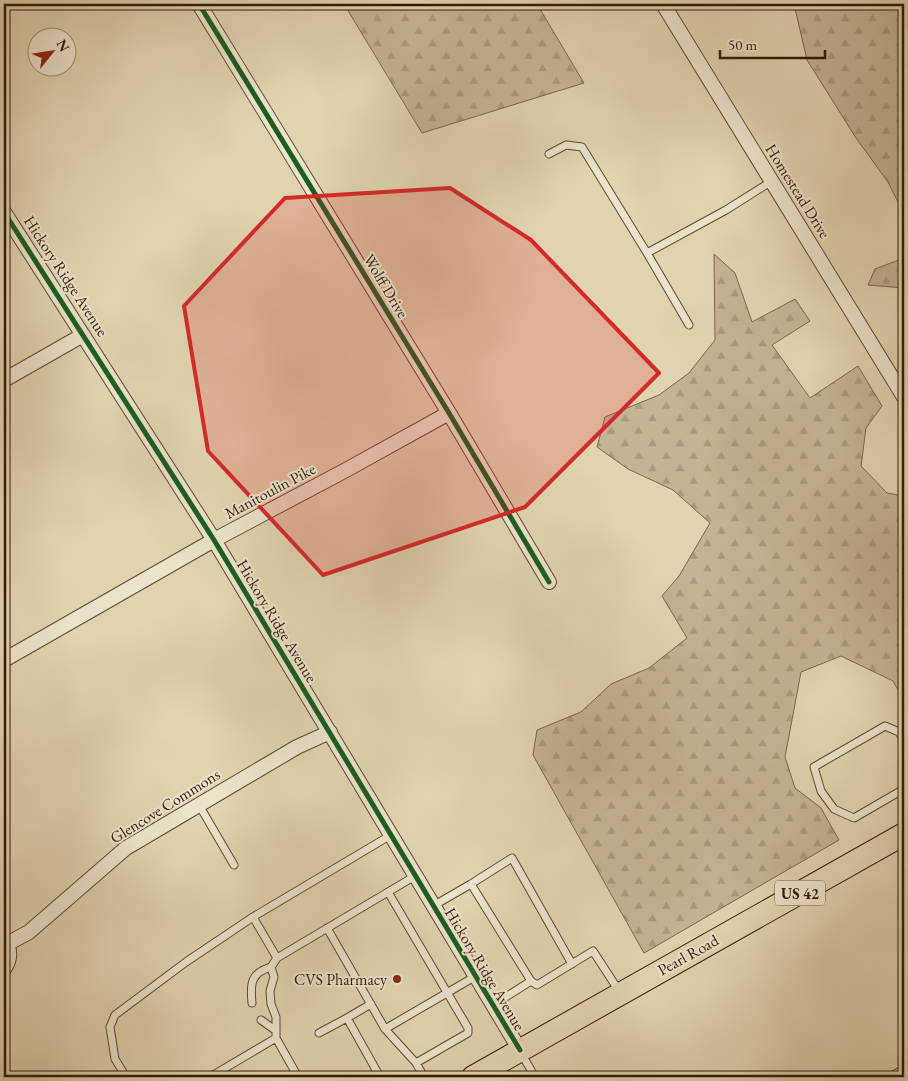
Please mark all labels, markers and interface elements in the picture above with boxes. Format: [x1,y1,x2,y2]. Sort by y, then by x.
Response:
north arrow [28,28,78,78]
scale bar [720,28,826,60]
text: 50 m [728,35,757,54]
text: N [53,36,74,55]
street label: Homestead Drive [761,140,835,242]
street label: Hickory Ridge Avenue [19,212,113,340]
street label: Wolff Drive [359,250,413,322]
street label: Manitoulin Pike [221,458,319,524]
street label: Hickory Ridge Avenue [232,556,322,686]
street label: Glencove Commons [106,764,224,848]
road number: US 42 [775,880,825,906]
street label: Hickory Ridge Avenue [440,904,530,1034]
street label: Pearl Road [654,929,723,980]
place label: CVS Pharmacy [294,969,388,990]
marker: CVS Pharmacy [391,973,403,985]

